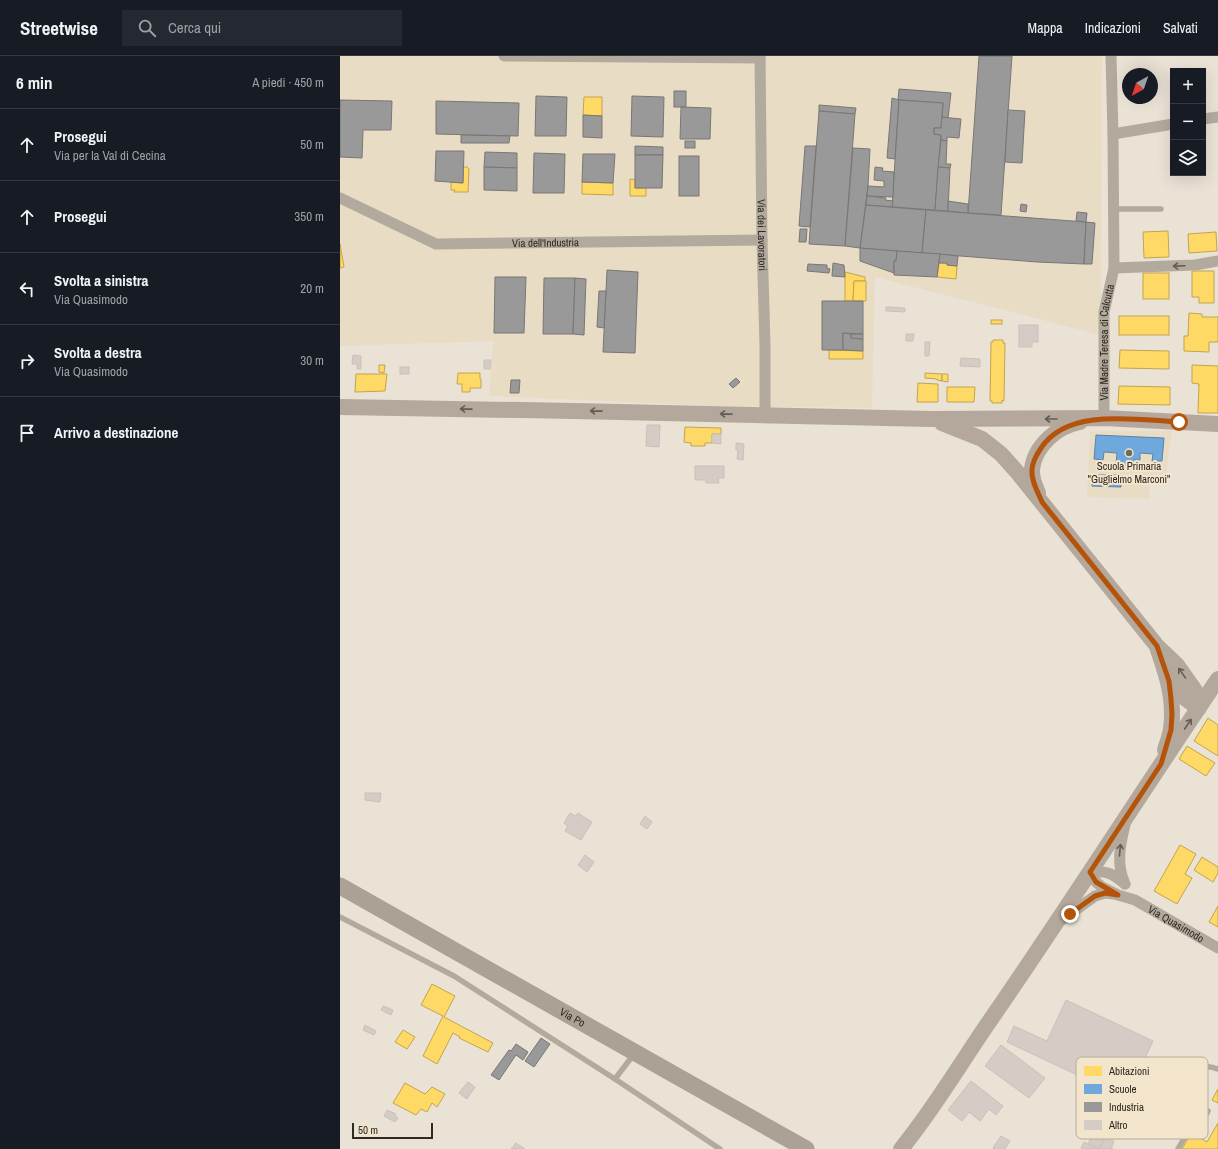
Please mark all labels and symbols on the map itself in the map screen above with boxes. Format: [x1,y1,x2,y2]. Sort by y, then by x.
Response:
north arrow [1122,68,1158,104]
street label: Via dei Lavoratori [755,199,770,271]
street label: Via dell'Industria [512,235,579,250]
one-way arrow [1173,262,1186,270]
street label: Via Madre Teresa di Calcutta [1097,283,1117,400]
one-way arrow [460,405,473,412]
one-way arrow [590,407,603,415]
one-way arrow [720,410,733,418]
route start [1170,413,1188,431]
one-way arrow [1045,415,1058,423]
marker: Scuola Primaria "Guglielmo Marconi" [1124,448,1134,458]
place label: Scuola Primaria "Guglielmo Marconi" [1088,459,1170,486]
one-way arrow [1178,667,1186,678]
one-way arrow [1184,719,1192,730]
one-way arrow [1117,844,1124,857]
street label: Via Quasimodo [1145,902,1207,946]
route end [1061,905,1079,923]
street label: Via Po [557,1004,588,1030]
legend [1076,1057,1208,1139]
text: Abitazioni [1108,1064,1150,1078]
text: Scuole [1109,1082,1137,1096]
text: Industria [1109,1100,1144,1114]
text: Altro [1108,1118,1128,1132]
scale bar [352,1121,433,1140]

